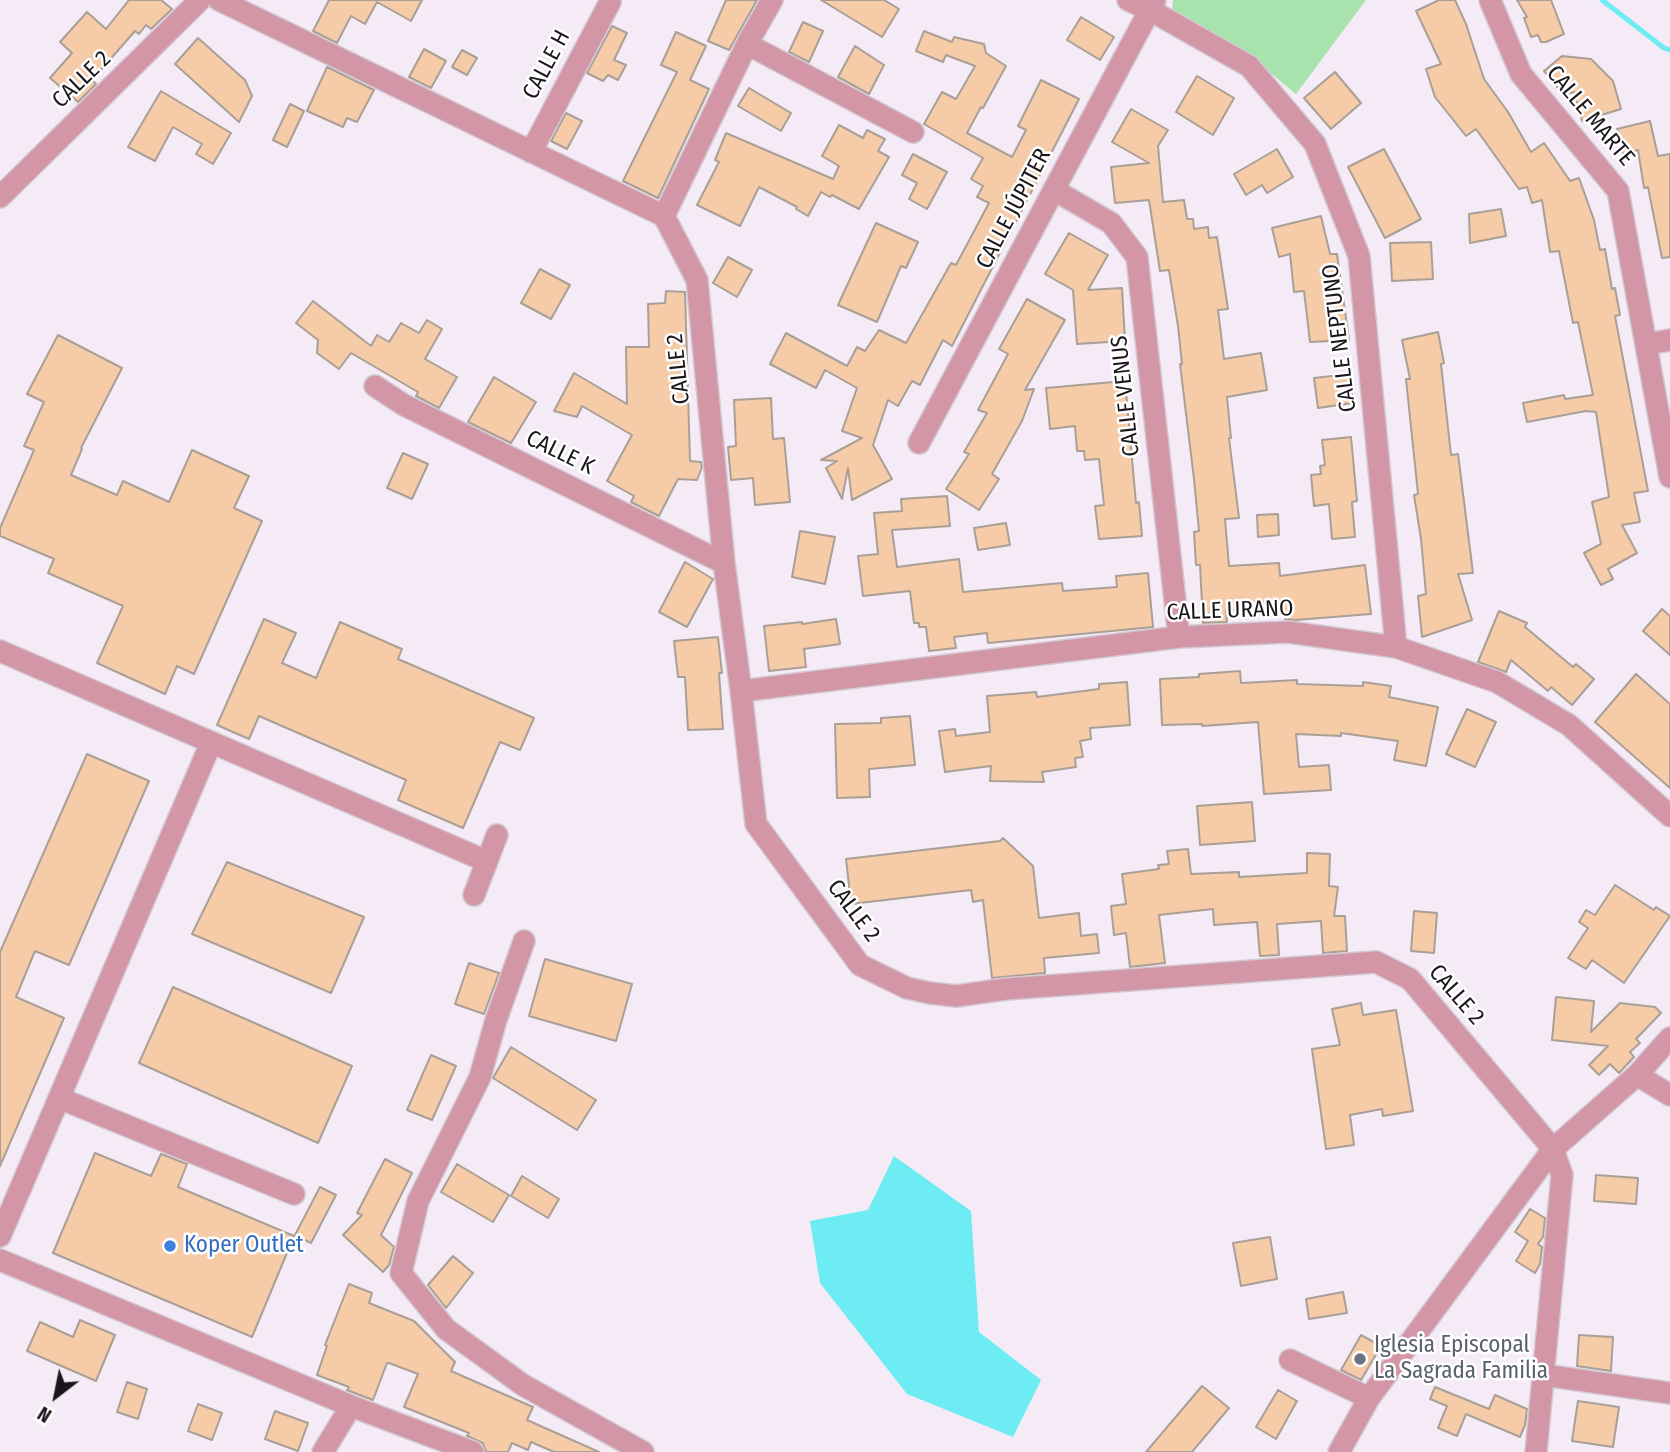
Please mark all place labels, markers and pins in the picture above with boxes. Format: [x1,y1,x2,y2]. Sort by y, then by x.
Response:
place label: Koper Outlet [184,1232,304,1260]
marker: Koper Outlet [162,1238,178,1254]
place label: Iglesia Episcopal La Sagrada Familia [1374,1332,1548,1386]
marker: Iglesia Episcopal La Sagrada Familia [1352,1351,1368,1367]

